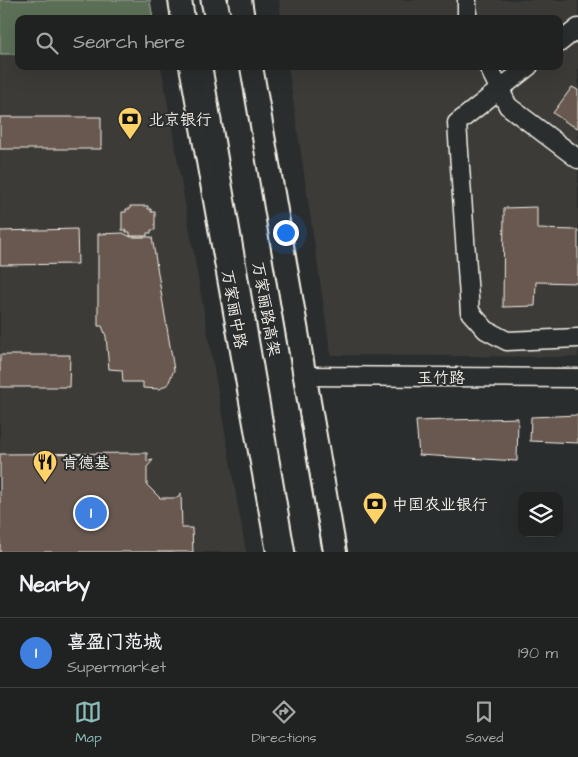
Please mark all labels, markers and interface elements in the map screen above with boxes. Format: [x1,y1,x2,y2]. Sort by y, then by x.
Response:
search box [15,15,563,70]
icon: search [33,29,61,57]
text: Search here [73,29,185,56]
bank icon: 北京银行 [117,106,143,140]
place label: 北京银行 [148,109,212,131]
your location [273,220,299,246]
street label: 万家丽路高架 [247,260,285,358]
street label: 万家丽中路 [216,268,252,350]
street label: 玉竹路 [417,367,465,389]
restaurant icon: 肯德基 [32,449,58,483]
place label: 肯德基 [62,452,110,474]
bank icon: 中国农业银行 [362,491,388,525]
map controls [518,492,563,537]
button: layers [518,492,563,537]
pin: 1 [75,494,107,532]
place label: 中国农业银行 [392,494,488,516]
text: Nearby [20,570,90,599]
text: 喜盈门范城 [67,629,162,656]
text: 1 [35,642,37,664]
text: 190 m [518,642,558,664]
text: Supermarket [67,656,166,678]
tab: Map [74,698,102,748]
tab: Directions [251,698,316,748]
tab: Saved [465,698,504,748]

